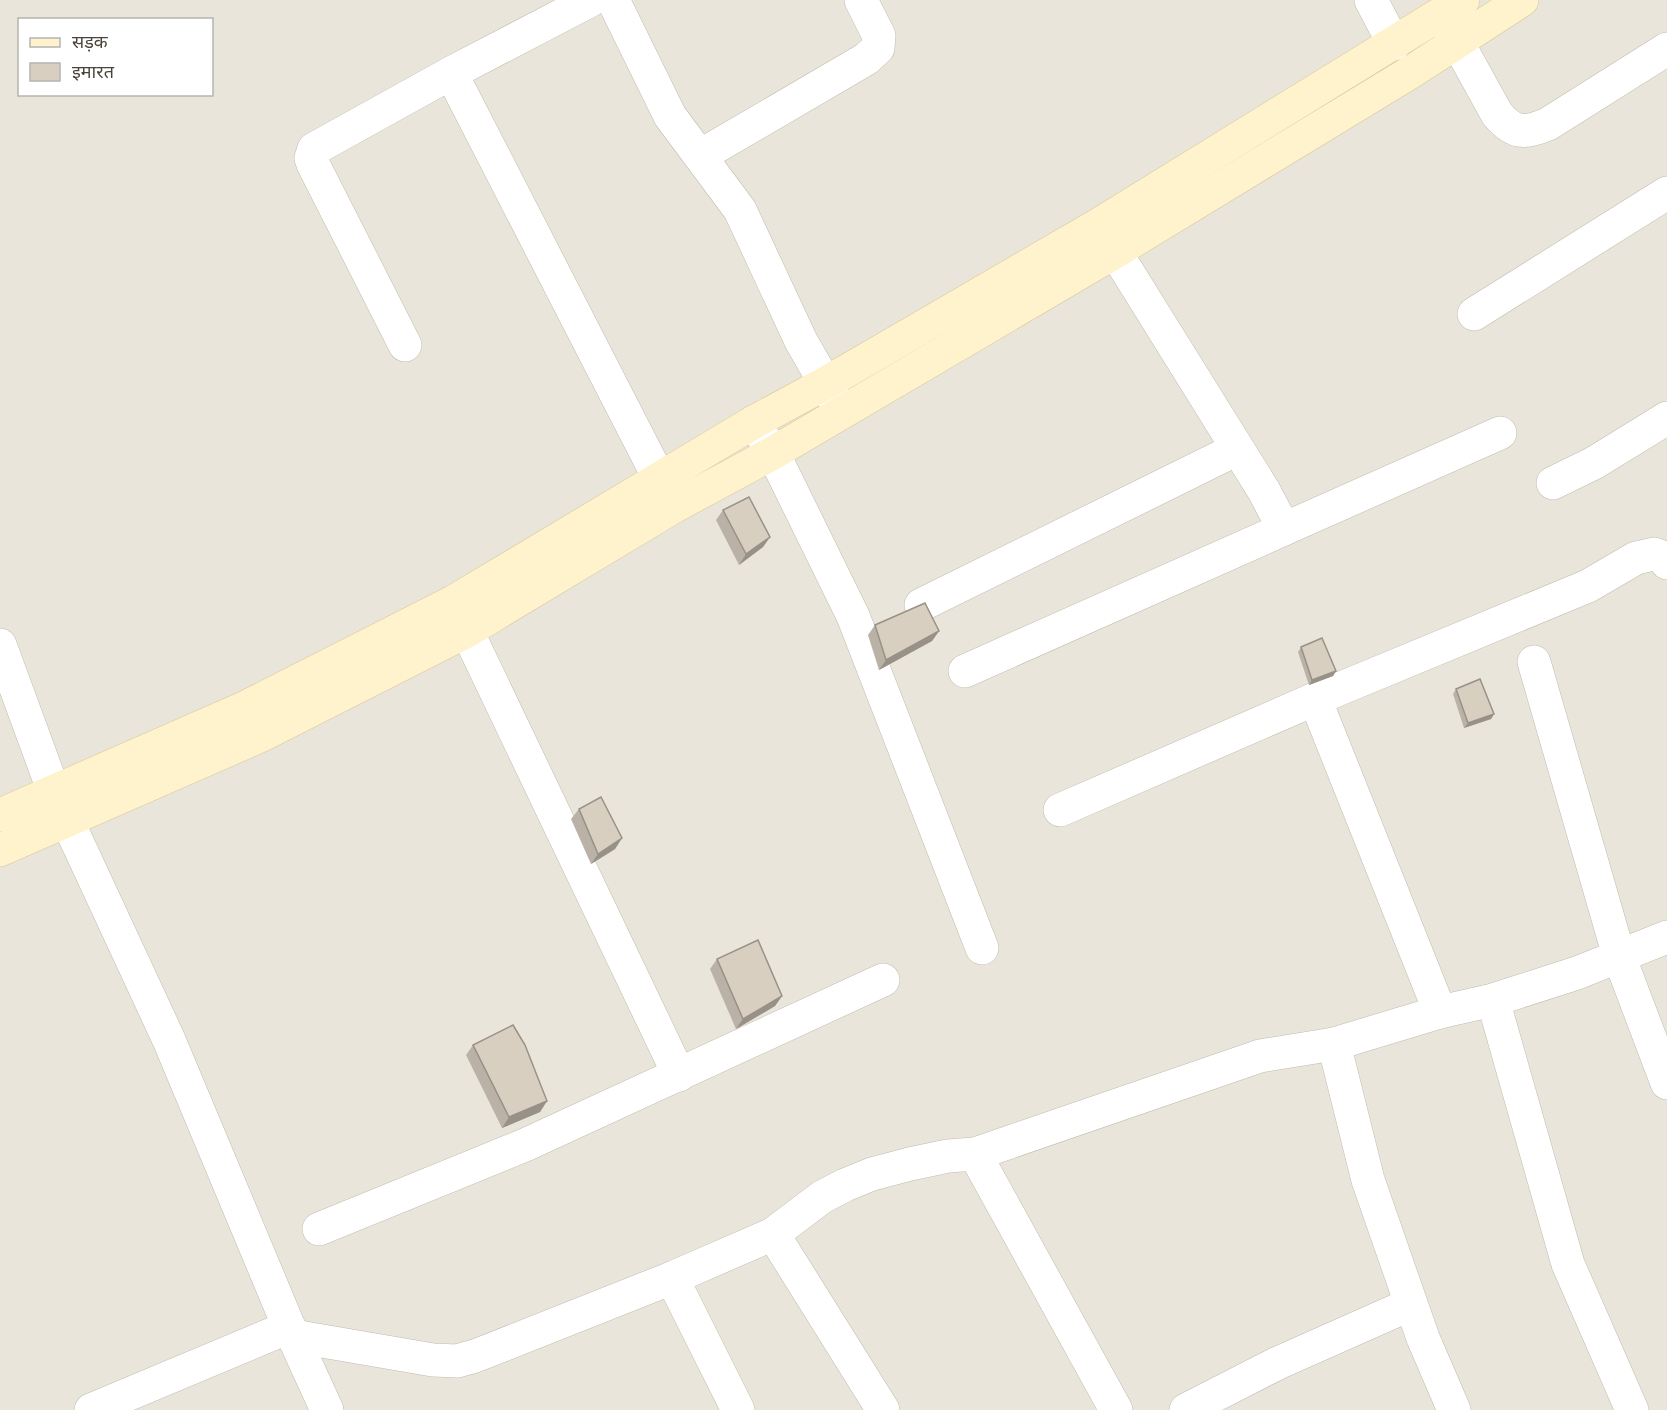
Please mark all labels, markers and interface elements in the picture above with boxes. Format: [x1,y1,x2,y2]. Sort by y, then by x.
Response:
legend [18,18,213,96]
text: सड़क [72,32,109,52]
text: इमारत [72,62,115,82]

